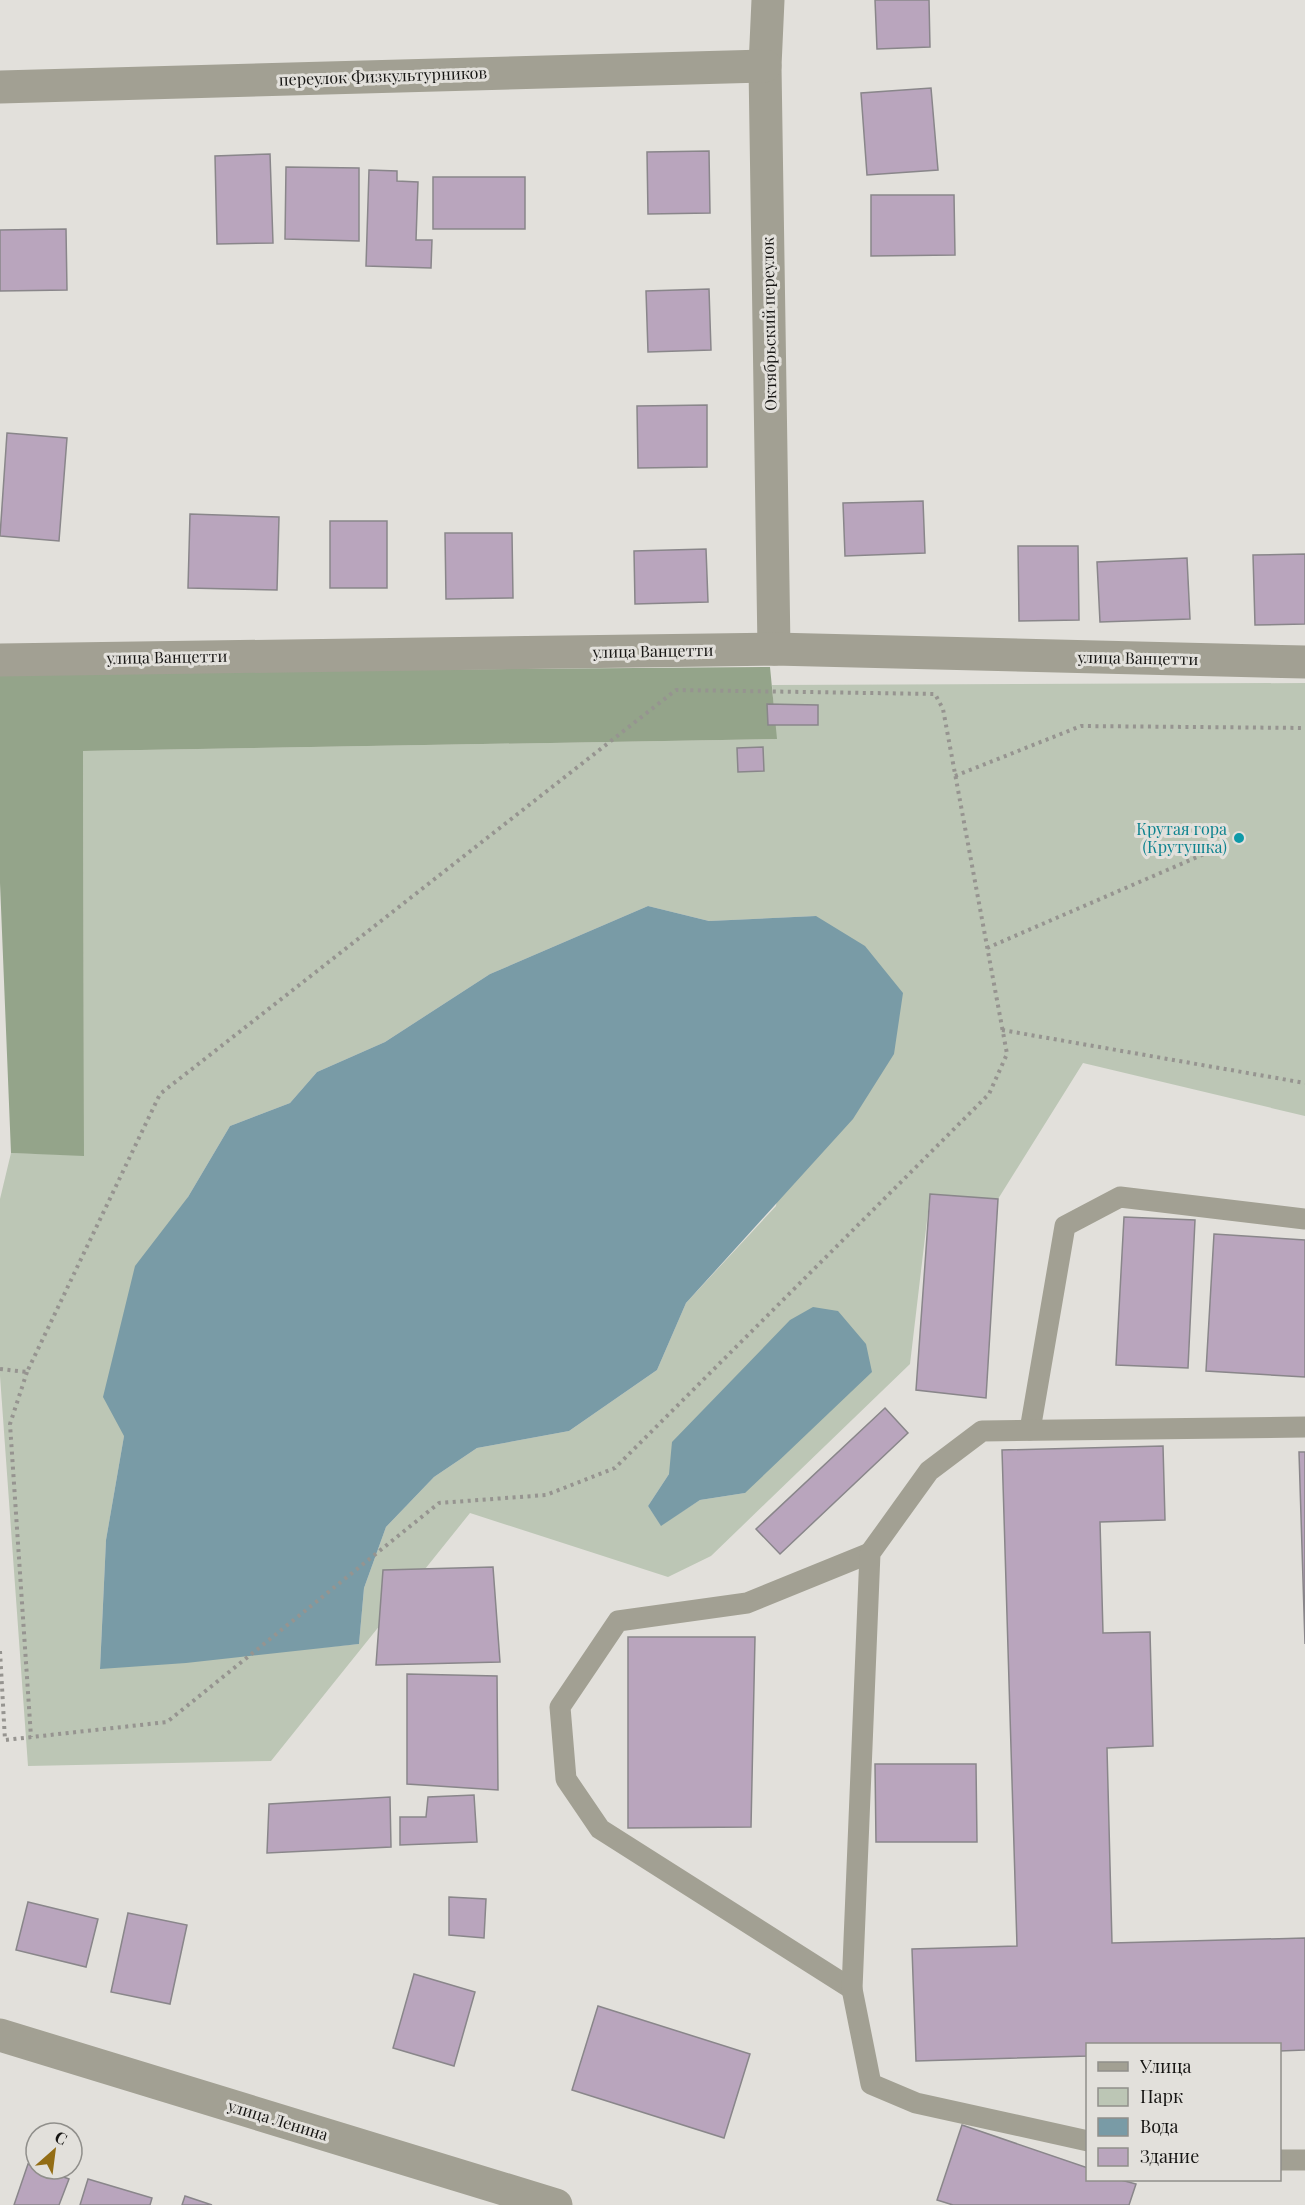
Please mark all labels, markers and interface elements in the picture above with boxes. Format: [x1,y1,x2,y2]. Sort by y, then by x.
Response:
street label: переулок Физкультурников [278,61,488,90]
street label: Октябрьский переулок [756,237,781,411]
street label: улица Ванцетти [592,639,713,662]
street label: улица Ванцетти [106,645,227,668]
street label: улица Ванцетти [1077,646,1198,669]
place label: Крутая гора (Крутушка) [1136,818,1227,857]
marker: Крутая гора (Крутушка) [1232,831,1246,845]
legend [1086,2043,1281,2181]
text: Улица [1139,2054,1191,2078]
text: Парк [1140,2084,1183,2108]
street label: улица Ленина [225,2094,331,2145]
text: Вода [1140,2114,1178,2138]
north arrow [24,2121,84,2181]
text: С [51,2125,71,2149]
text: Здание [1140,2144,1199,2168]

